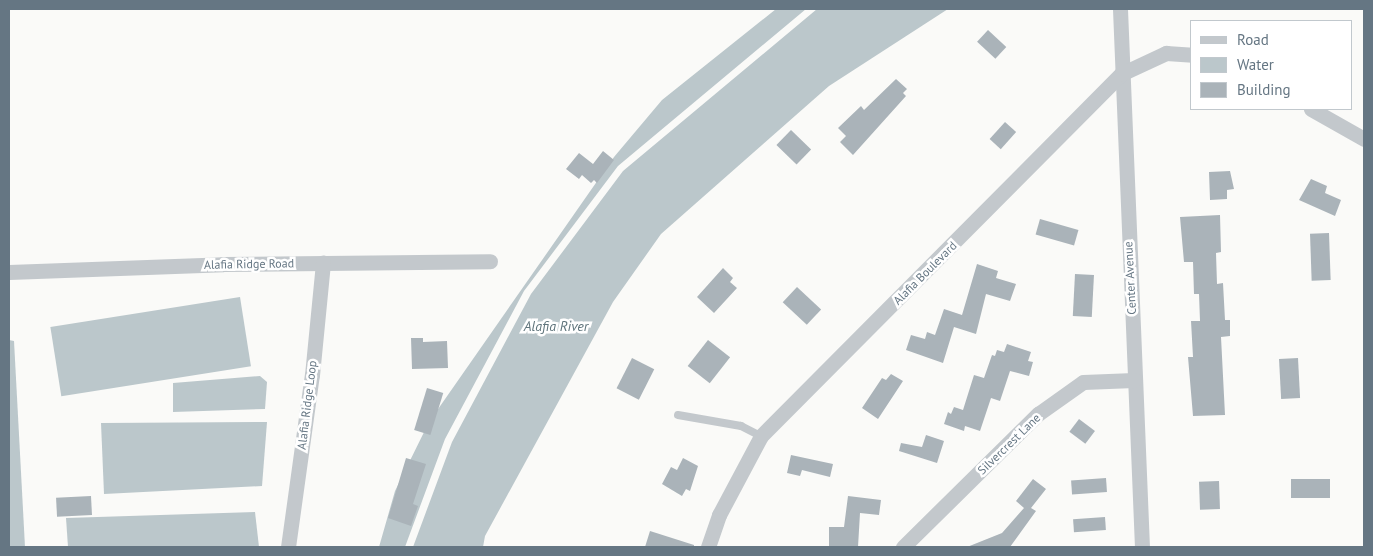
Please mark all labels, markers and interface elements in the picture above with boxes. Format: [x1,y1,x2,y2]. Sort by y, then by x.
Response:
legend [1190,20,1353,110]
text: Road [1237,30,1269,49]
text: Water [1237,55,1274,74]
text: Building [1237,80,1291,99]
street label: Alafia Boulevard [890,238,960,308]
street label: Center Avenue [1121,241,1139,315]
street label: Alafia Ridge Road [204,256,294,272]
water label: Alafia River [524,318,588,334]
street label: Alafia Ridge Loop [294,360,320,450]
street label: Silvercrest Lane [975,411,1043,477]

